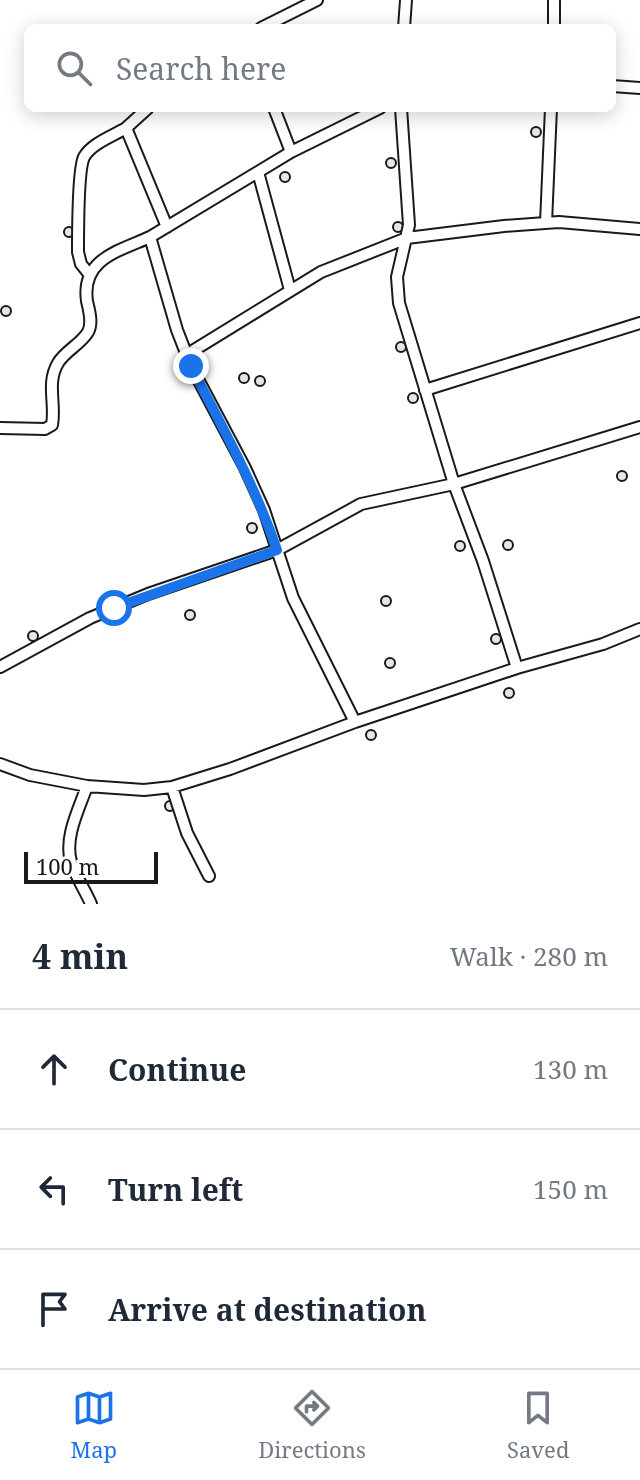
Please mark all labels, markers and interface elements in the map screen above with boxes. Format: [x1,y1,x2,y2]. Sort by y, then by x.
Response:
search box [24,24,616,112]
icon: search [52,46,96,90]
text: Search here [116,48,286,89]
route end [173,348,209,384]
route start [96,590,132,626]
scale bar [24,848,158,884]
text: 100 m [36,851,99,881]
text: 4 min [32,933,128,979]
text: Walk · 280 m [450,938,608,974]
icon: ahead [32,1047,76,1091]
text: Continue [108,1049,246,1090]
text: 130 m [533,1051,608,1087]
icon: left [32,1167,76,1211]
text: Turn left [108,1169,243,1210]
text: 150 m [533,1171,608,1207]
icon: arrive [32,1287,76,1331]
text: Arrive at destination [108,1289,427,1330]
tab: Map [71,1386,117,1464]
tab: Directions [258,1386,366,1464]
tab: Saved [507,1386,569,1464]

